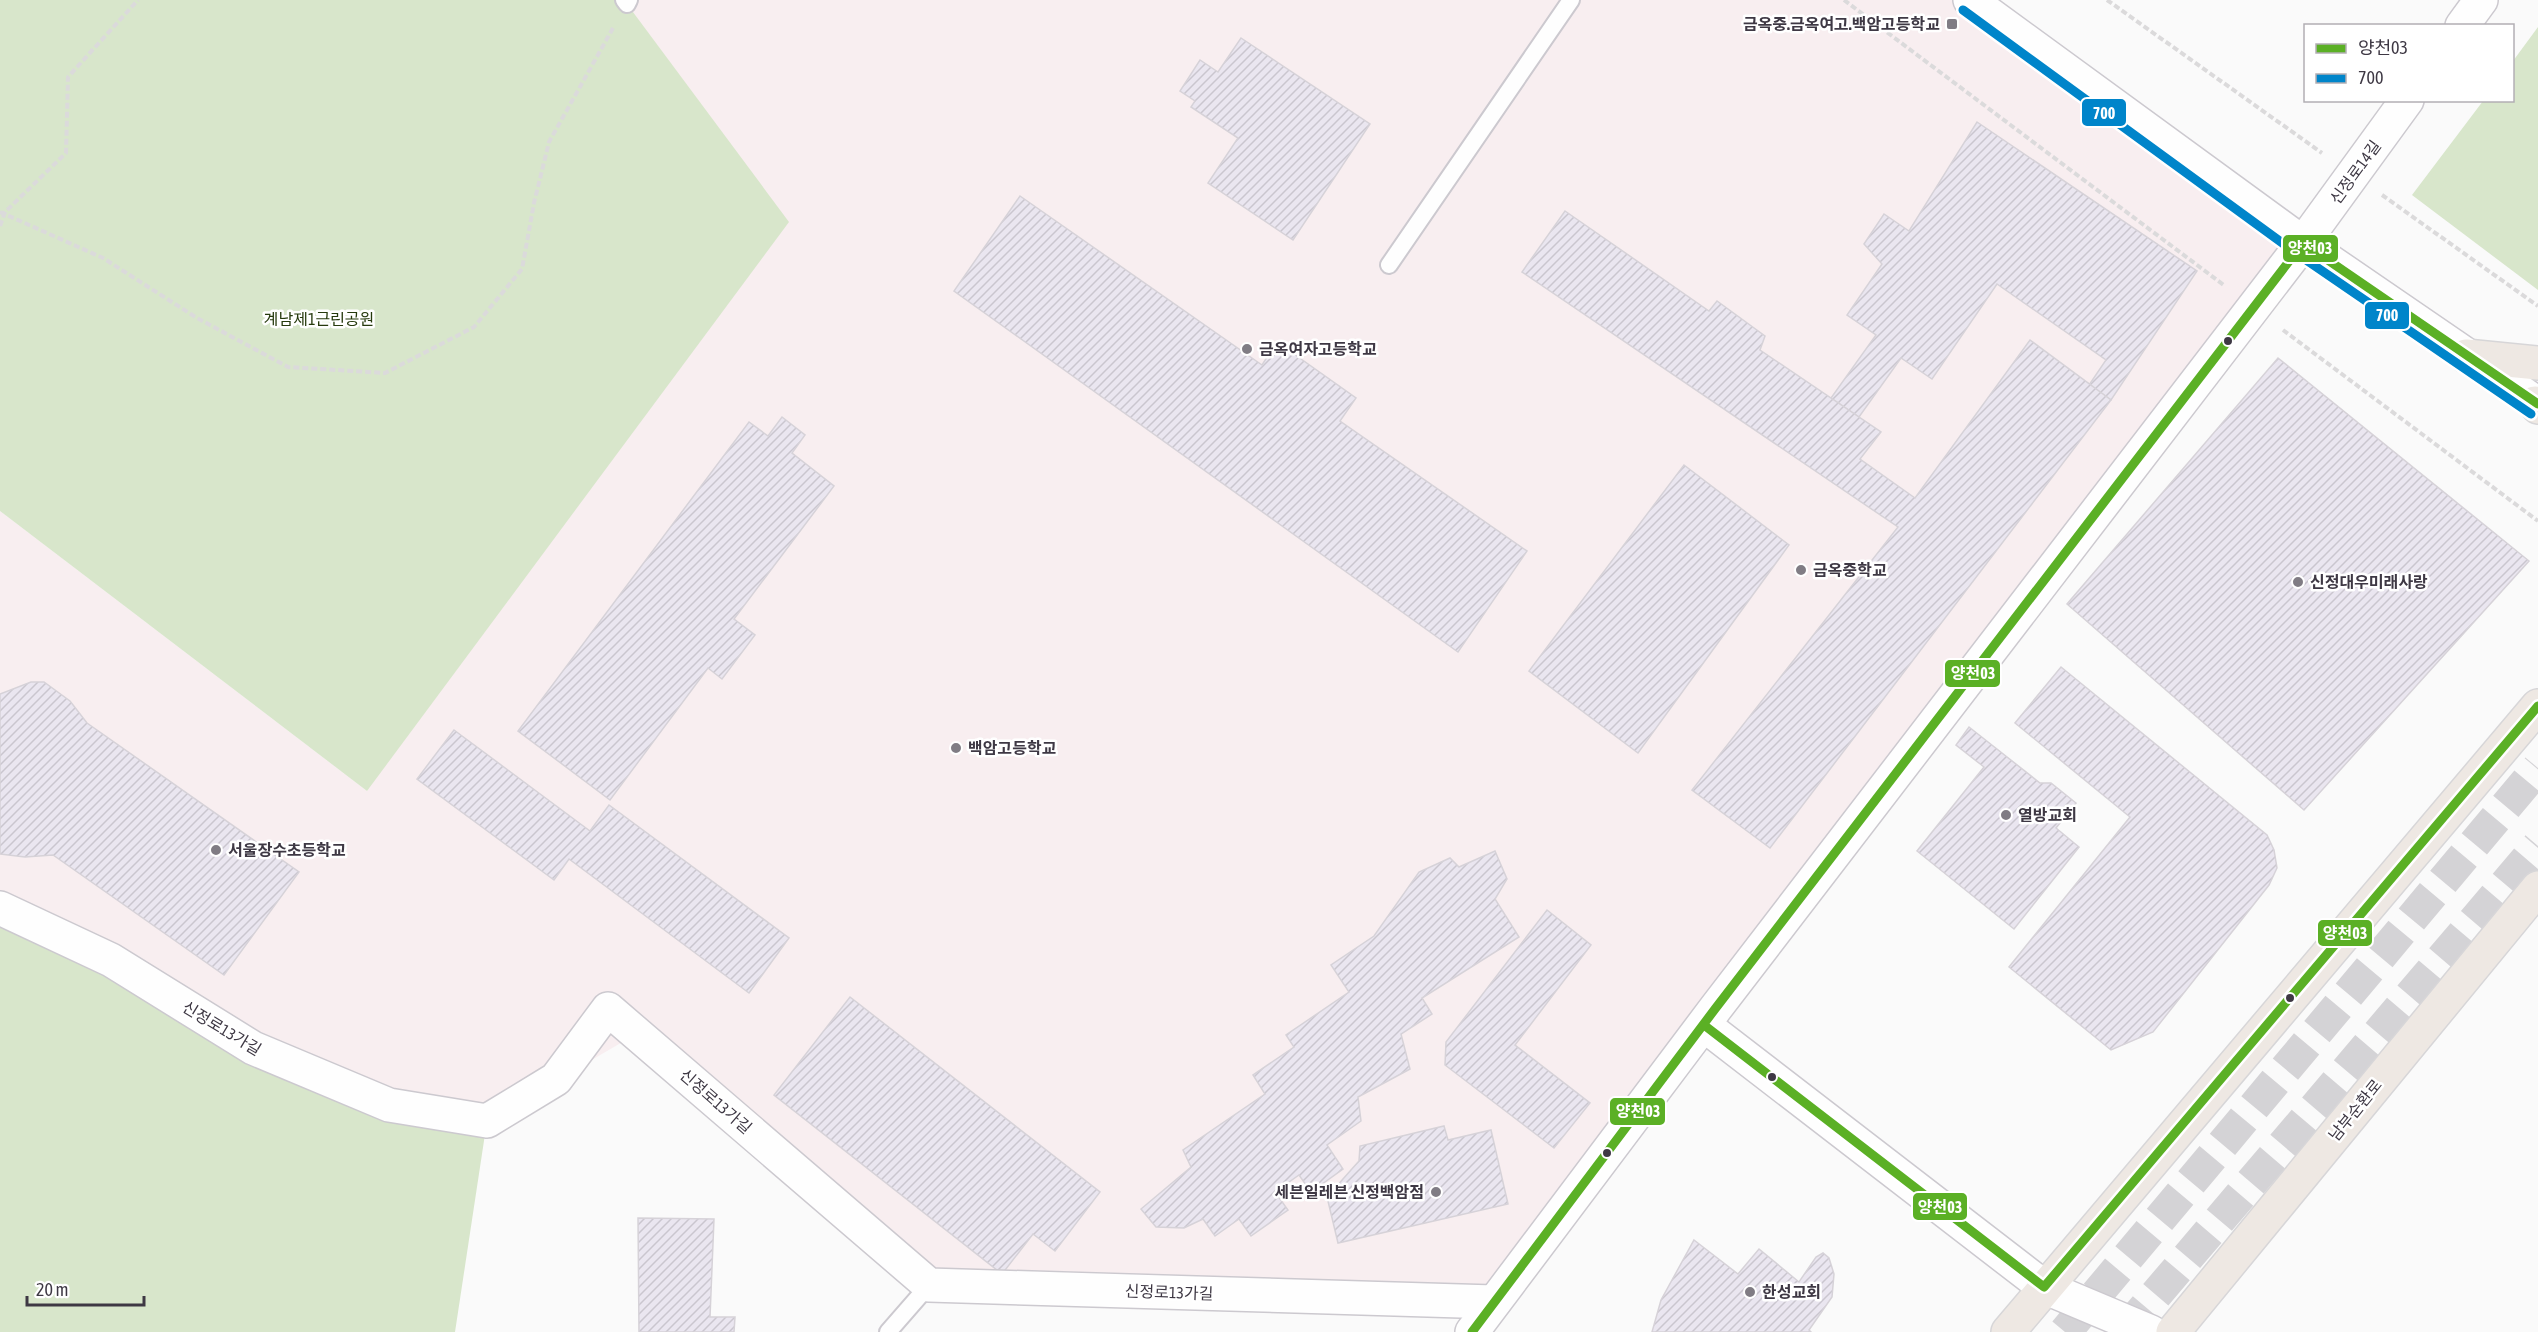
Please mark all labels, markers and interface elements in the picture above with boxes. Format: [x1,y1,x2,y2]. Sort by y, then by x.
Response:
place label: 금옥중.금옥여고.백암고등학교 [1743,15,1940,33]
marker: 금옥중.금옥여고.백암고등학교 [1945,17,1959,31]
legend [2304,24,2514,102]
text: 양천03 [2358,37,2408,58]
text: 700 [2358,67,2383,88]
line badge: 700 [2081,98,2127,127]
text: 700 [2093,104,2116,122]
street label: 신정로14길 [2326,137,2384,207]
line badge: 양천03 [2282,234,2339,263]
text: 양천03 [2288,239,2332,257]
line badge: 700 [2364,301,2410,330]
text: 700 [2376,306,2399,324]
park label: 계남제1근린공원 [264,310,374,328]
unlabelled marker [2222,335,2234,347]
place label: 금옥여자고등학교 [1259,340,1377,358]
marker: 금옥여자고등학교 [1240,342,1254,356]
place label: 금옥중학교 [1813,561,1887,579]
marker: 금옥중학교 [1794,563,1808,577]
place label: 신정대우미래사랑 [2310,573,2428,591]
marker: 신정대우미래사랑 [2291,575,2305,589]
line badge: 양천03 [1944,659,2001,688]
text: 양천03 [1951,664,1995,682]
place label: 백암고등학교 [968,739,1057,757]
marker: 백암고등학교 [949,741,963,755]
place label: 열방교회 [2018,806,2077,824]
marker: 열방교회 [1999,808,2013,822]
place label: 서울장수초등학교 [228,841,346,859]
marker: 서울장수초등학교 [209,843,223,857]
line badge: 양천03 [2317,919,2373,947]
text: 양천03 [2323,924,2367,942]
unlabelled marker [2284,992,2296,1004]
street label: 신정로13가길 [179,997,265,1059]
street label: 신정로13가길 [677,1065,755,1137]
unlabelled marker [1766,1071,1778,1083]
street label: 남부순환로 [2325,1076,2385,1144]
line badge: 양천03 [1609,1097,1666,1126]
text: 양천03 [1616,1102,1660,1120]
unlabelled marker [1601,1147,1613,1159]
place label: 세븐일레븐 신정백암점 [1275,1183,1424,1201]
marker: 세븐일레븐 신정백암점 [1429,1185,1443,1199]
line badge: 양천03 [1912,1192,1968,1221]
text: 양천03 [1918,1198,1962,1216]
scale bar [27,1269,144,1307]
text: 20 m [36,1279,68,1300]
street label: 신정로13가길 [1124,1281,1214,1303]
place label: 한성교회 [1762,1283,1821,1301]
marker: 한성교회 [1743,1285,1757,1299]

